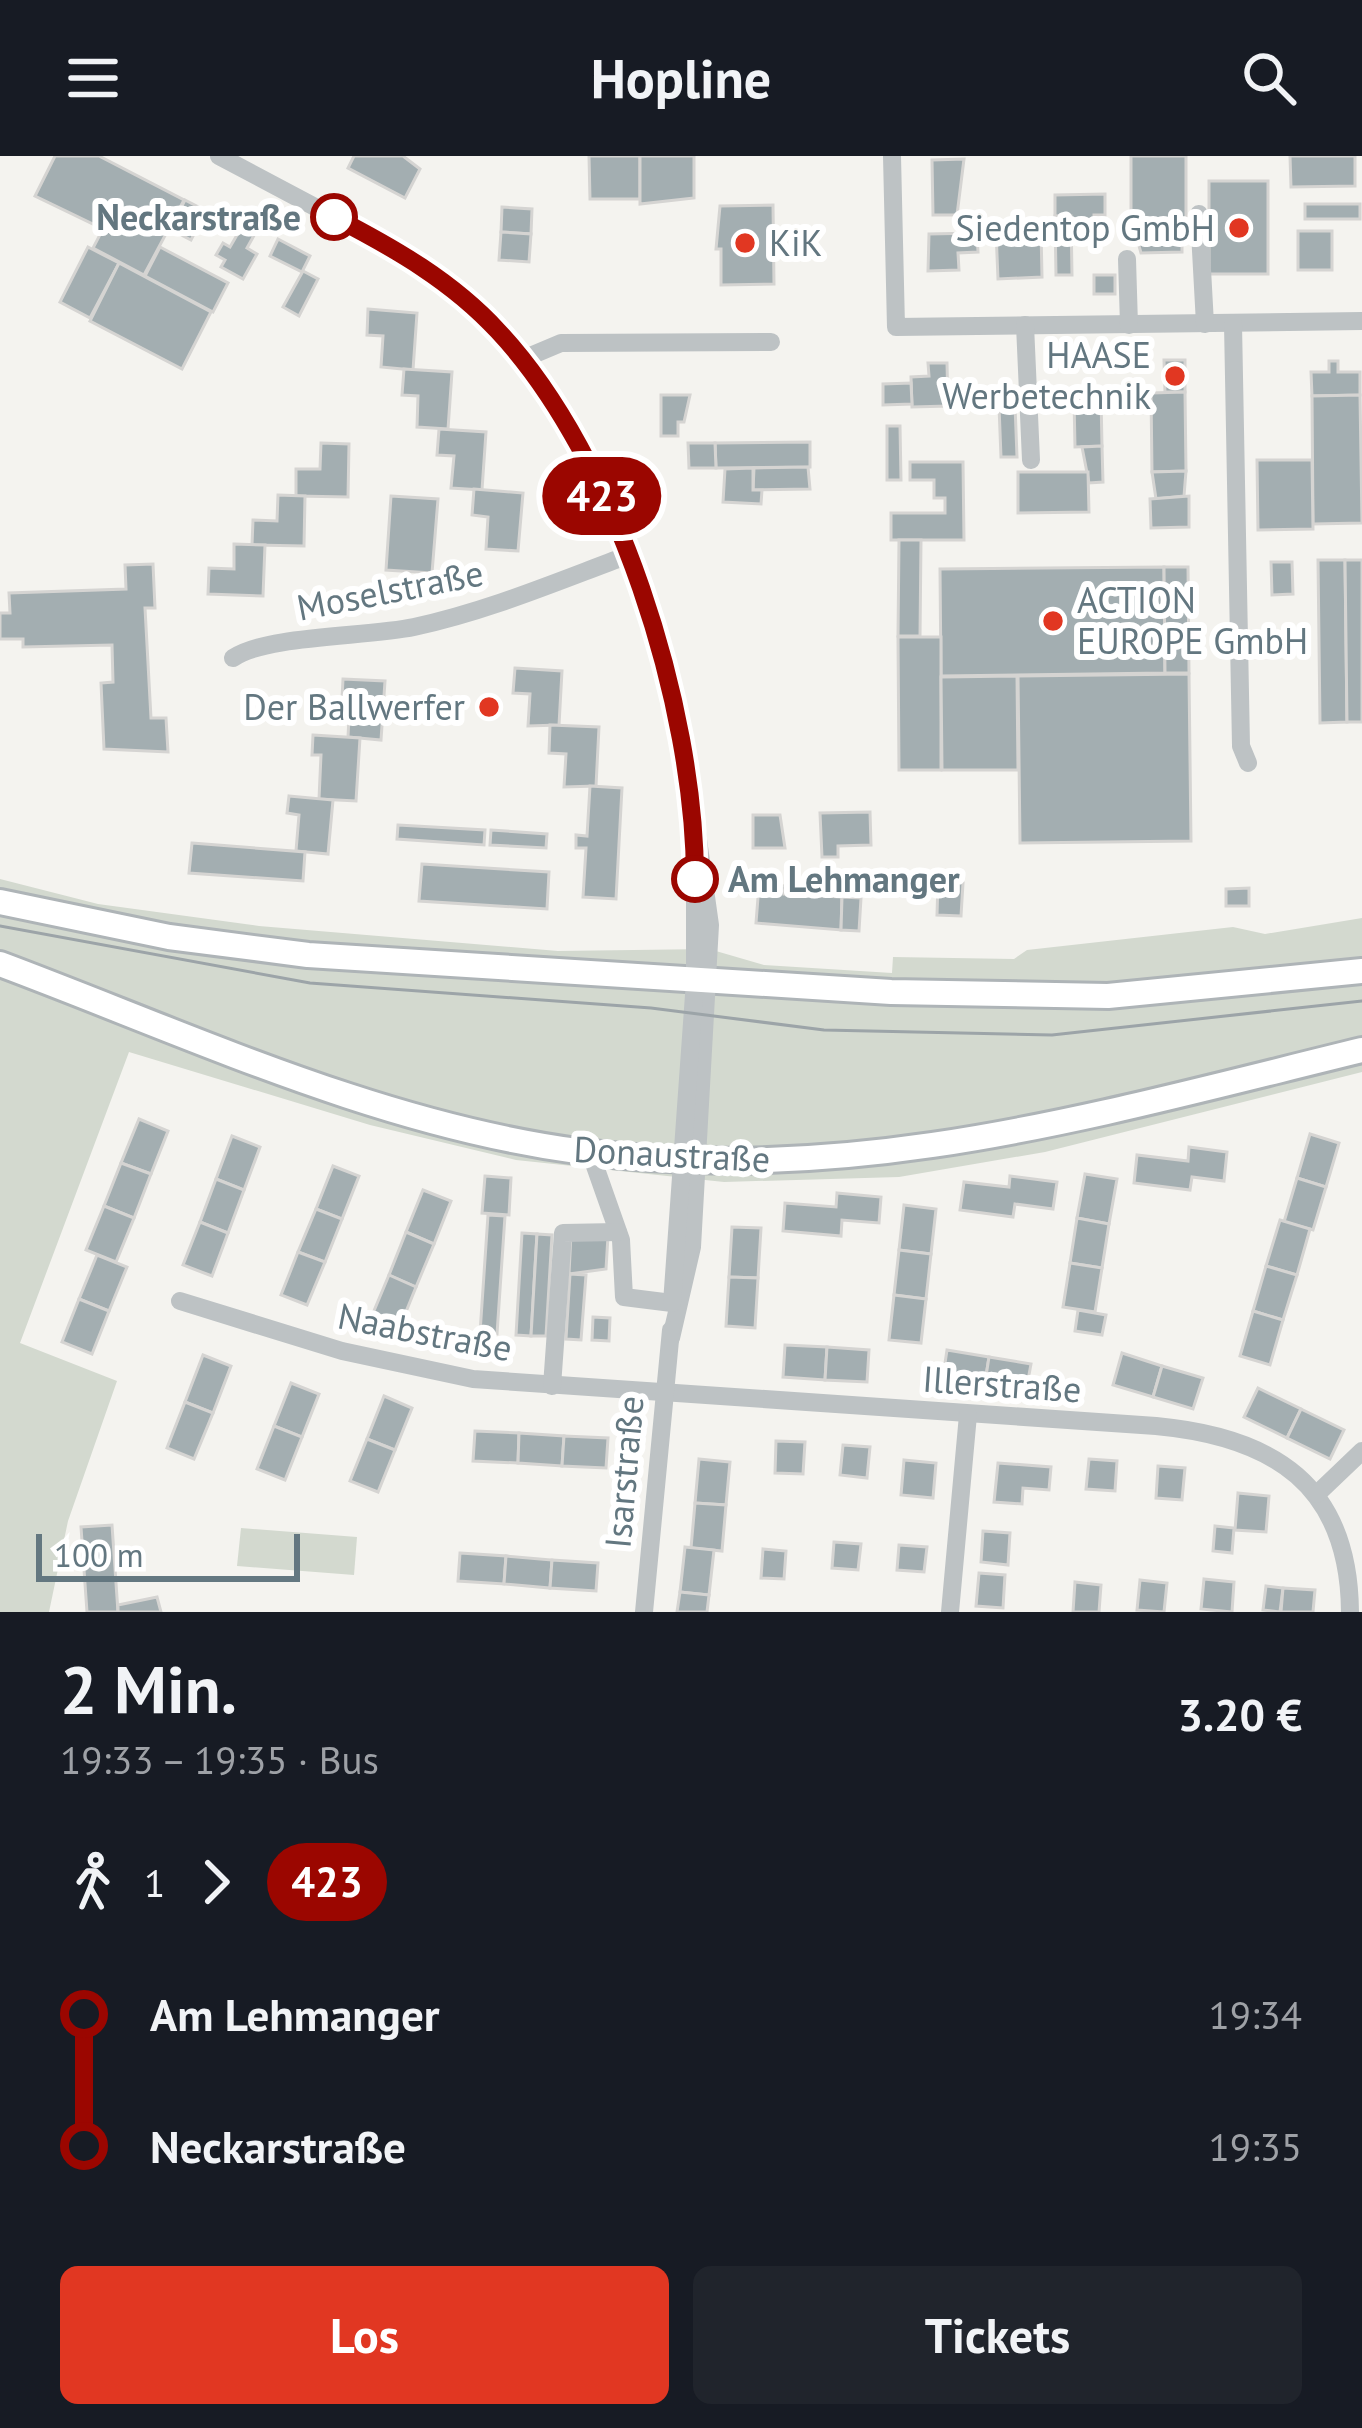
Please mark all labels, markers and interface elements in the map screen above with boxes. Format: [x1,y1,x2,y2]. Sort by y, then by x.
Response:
text: Hopline [591,43,771,113]
icon: menu [60,45,126,111]
icon: search [1236,45,1302,111]
place label: Neckarstraße [96,193,301,240]
marker: Neckarstraße [312,195,356,239]
place label: Siedentop GmbH [956,204,1215,251]
marker: Siedentop GmbH [1226,215,1252,241]
place label: KiK [769,219,823,266]
marker: KiK [732,230,758,256]
place label: HAASE Werbetechnik [942,331,1151,419]
marker: HAASE Werbetechnik [1162,363,1188,389]
line badge: 423 [533,457,671,535]
text: 423 [566,468,638,523]
street label: Moselstraße [293,548,487,631]
place label: ACTION EUROPE GmbH [1077,576,1308,664]
marker: ACTION EUROPE GmbH [1040,608,1066,634]
place label: Der Ballwerfer [243,683,465,730]
marker: Der Ballwerfer [476,694,502,720]
place label: Am Lehmanger [728,855,960,902]
marker: Am Lehmanger [673,857,717,901]
street label: Donaustraße [573,1125,772,1182]
street label: Naabstraße [334,1292,516,1371]
street label: Illerstraße [921,1355,1083,1412]
street label: Isarstraße [593,1394,654,1550]
scale bar [36,1528,300,1581]
text: 100 m [54,1533,144,1576]
text: 2 Min. [60,1646,237,1731]
text: 3.20 € [1177,1685,1302,1743]
text: 19:33 – 19:35 · Bus [60,1734,379,1785]
icon: walk [60,1849,126,1915]
icon: forward [183,1849,249,1915]
text: 423 [291,1854,363,1909]
text: 1 [144,1857,165,1908]
text: Am Lehmanger [150,1985,440,2043]
text: 19:34 [1208,1989,1302,2040]
text: Neckarstraße [150,2117,406,2175]
text: 19:35 [1208,2121,1302,2172]
button: Los [60,2266,669,2404]
button: Tickets [693,2266,1302,2404]

